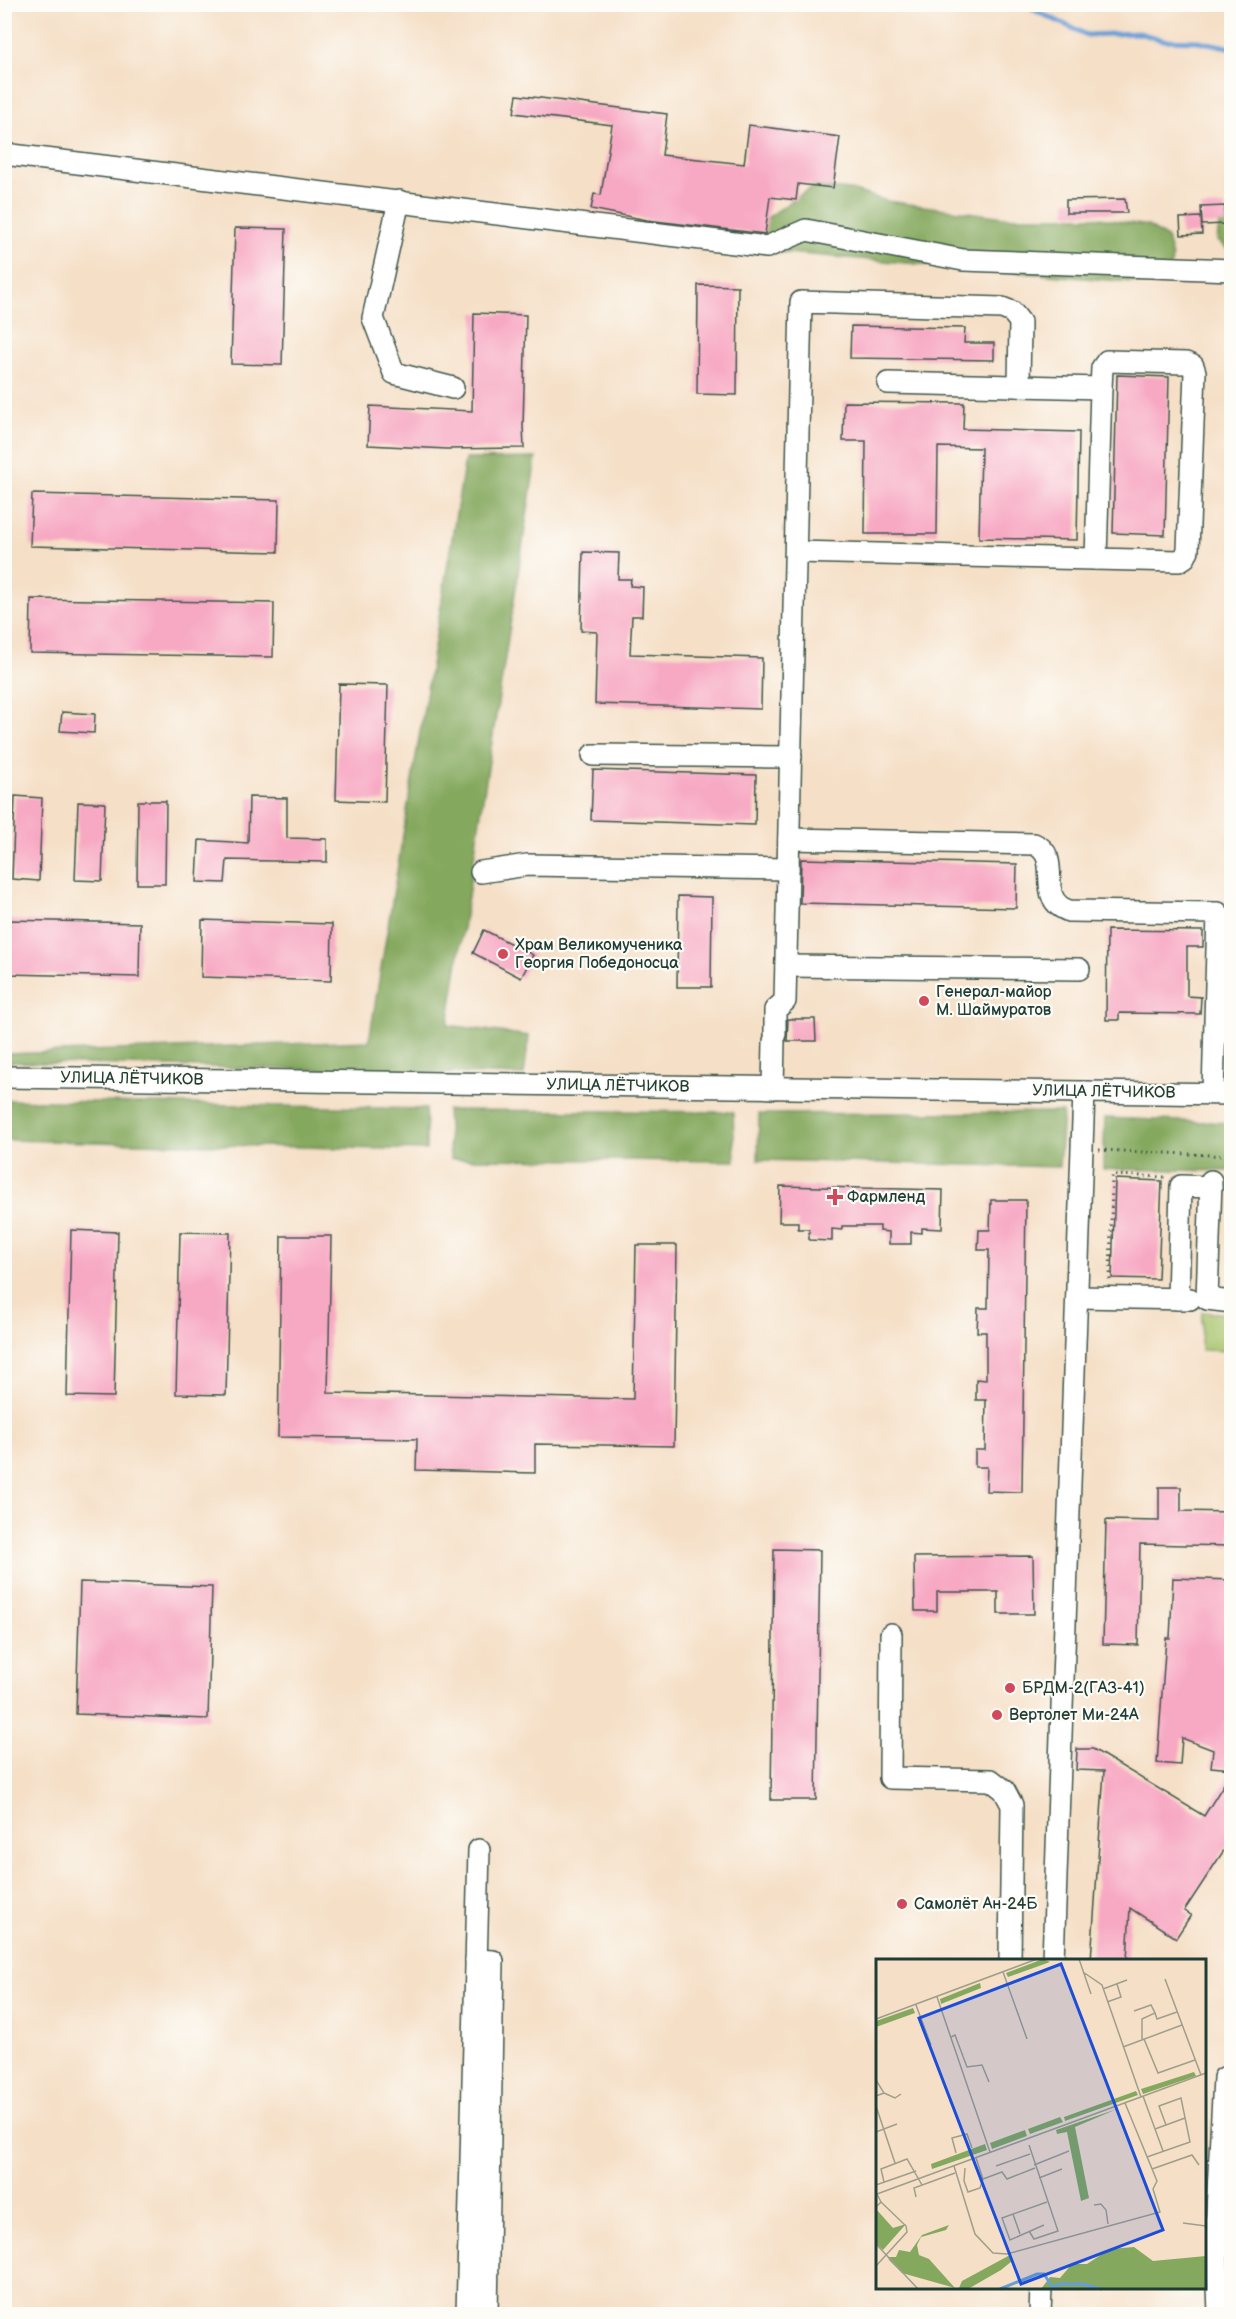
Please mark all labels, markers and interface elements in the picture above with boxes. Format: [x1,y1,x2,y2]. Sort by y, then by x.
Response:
place label: Храм Великомученика Георгия Победоносца [515,936,683,973]
marker: Храм Великомученика Георгия Победоносца [496,947,510,961]
place label: Генерал-майор М. Шаймуратов [936,983,1052,1020]
marker: Генерал-майор М. Шаймуратов [917,994,931,1008]
street label: УЛИЦА ЛЁТЧИКОВ [60,1067,204,1090]
street label: УЛИЦА ЛЁТЧИКОВ [546,1074,690,1097]
street label: УЛИЦА ЛЁТЧИКОВ [1032,1080,1176,1103]
place label: Фармленд [847,1188,925,1207]
marker: Фармленд [828,1190,842,1204]
place label: БРДМ-2(ГАЗ-41) [1022,1679,1145,1698]
marker: БРДМ-2(ГАЗ-41) [1003,1681,1017,1695]
place label: Вертолет Ми-24А [1009,1706,1139,1725]
marker: Вертолет Ми-24А [990,1708,1004,1722]
place label: Самолёт Ан-24Б [914,1895,1038,1914]
marker: Самолёт Ан-24Б [895,1897,909,1911]
inset map [876,1959,1206,2289]

